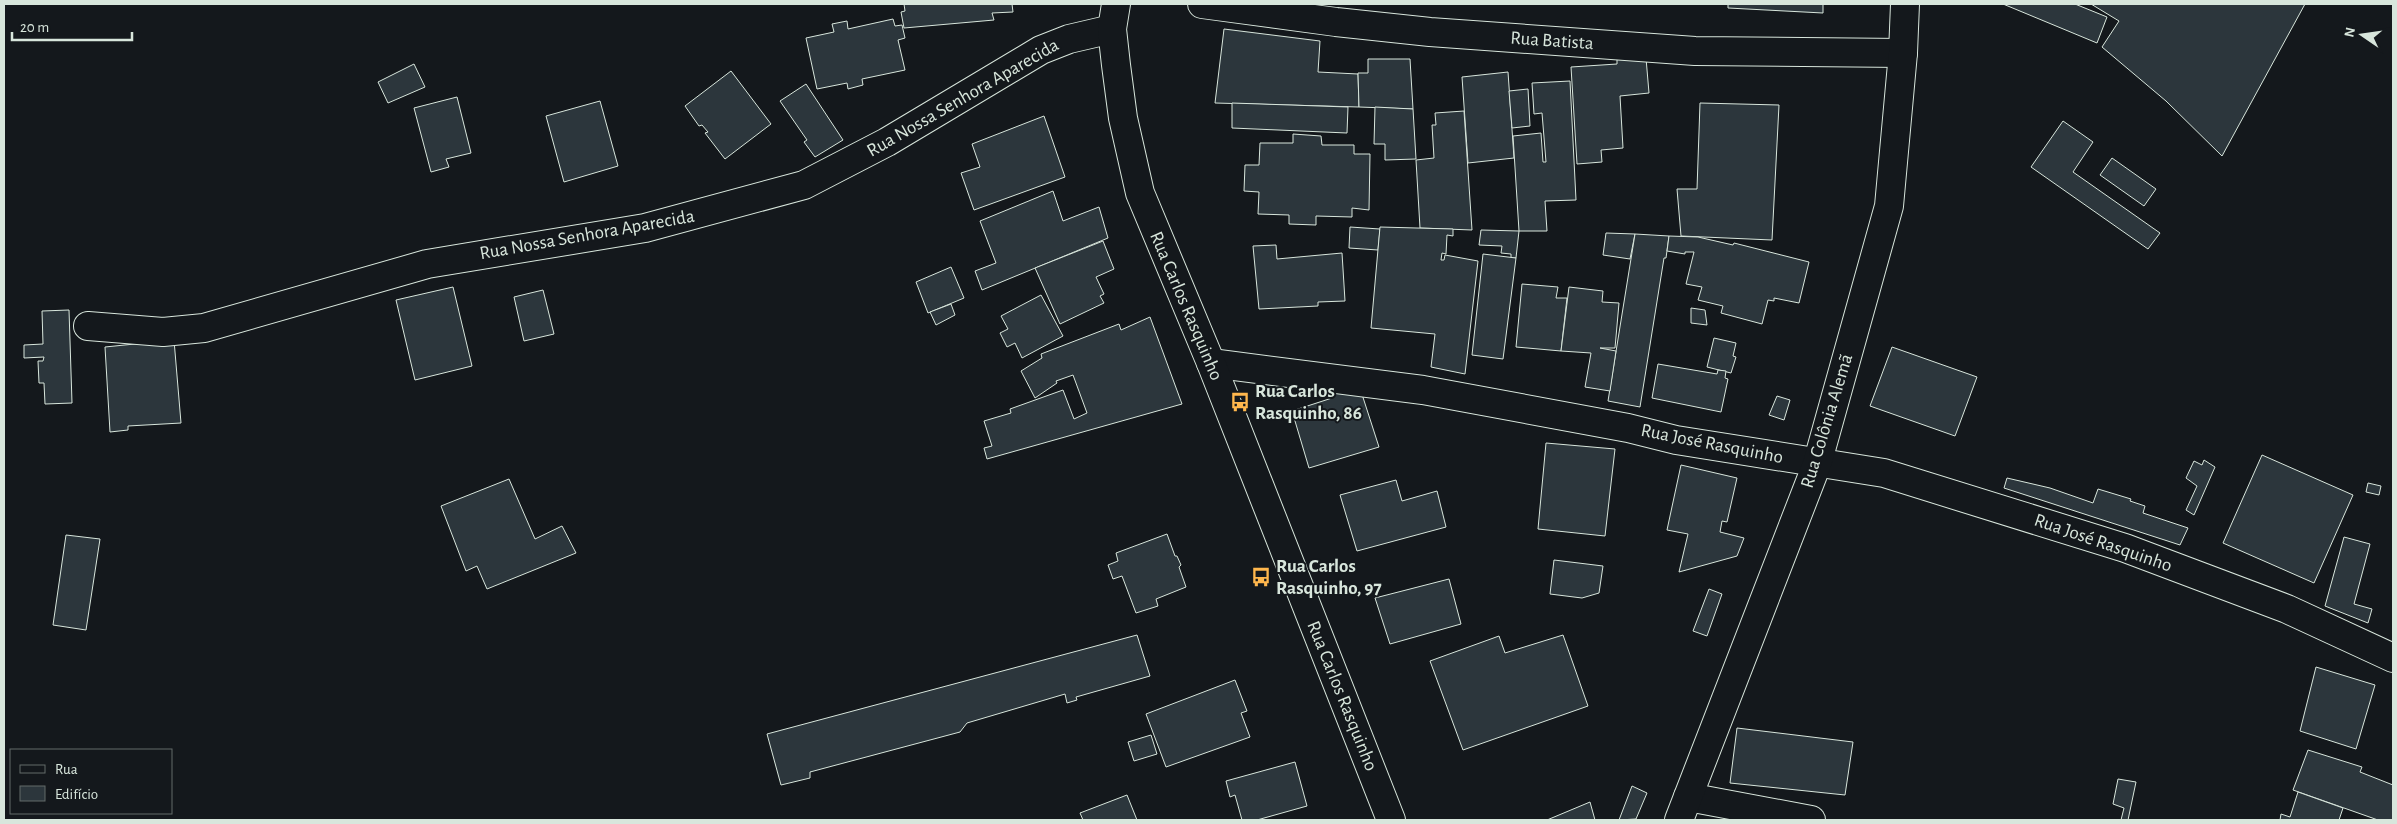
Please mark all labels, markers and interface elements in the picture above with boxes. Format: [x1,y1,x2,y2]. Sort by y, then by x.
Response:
scale bar [12,10,132,42]
north arrow [2337,10,2387,60]
text: 20 m [20,20,49,35]
text: N [2342,26,2358,39]
street label: Rua Batista [1510,29,1594,53]
street label: Rua Nossa Senhora Aparecida [864,35,1062,161]
street label: Rua Nossa Senhora Aparecida [478,207,696,263]
street label: Rua Carlos Rasquinho [1146,229,1226,383]
street label: Rua Colônia Alemã [1798,351,1856,490]
place label: Rua Carlos Rasquinho, 86 [1255,382,1362,423]
bus stop icon: Rua Carlos Rasquinho, 86 [1229,391,1251,413]
street label: Rua José Rasquinho [1639,421,1785,467]
street label: Rua José Rasquinho [2032,510,2174,576]
place label: Rua Carlos Rasquinho, 97 [1276,557,1382,598]
bus stop icon: Rua Carlos Rasquinho, 97 [1250,566,1272,588]
street label: Rua Carlos Rasquinho [1303,618,1381,774]
legend [10,749,172,814]
text: Rua [55,762,78,777]
text: Edifício [55,787,98,802]

